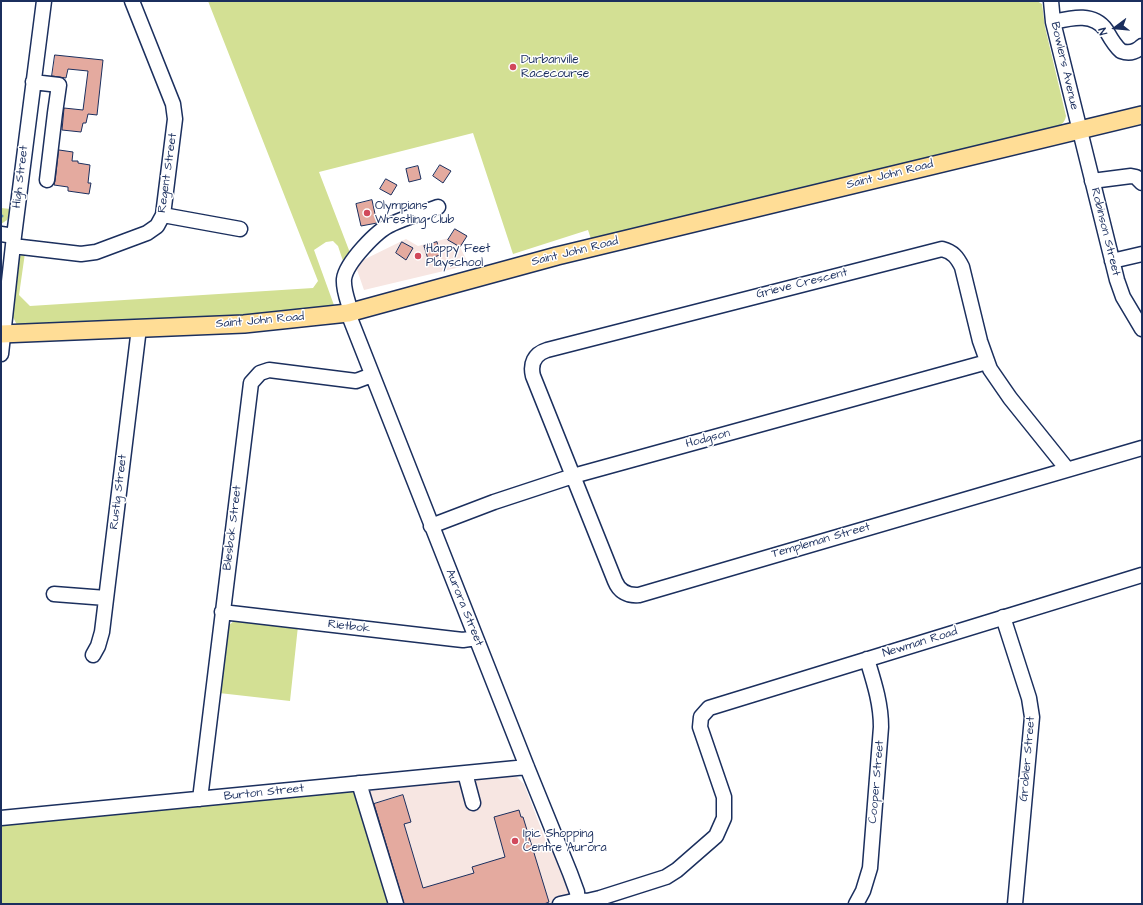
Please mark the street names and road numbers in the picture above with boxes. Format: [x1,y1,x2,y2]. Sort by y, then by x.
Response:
street label: Bowlers Avenue [1047,21,1081,111]
street label: Regent Street [155,132,181,214]
street label: High Street [10,145,32,209]
street label: Saint John Road [845,157,935,193]
street label: Robinson Street [1087,186,1123,278]
street label: Saint John Road [530,234,620,270]
street label: Grieve Crescent [755,266,849,302]
street label: Saint John Road [215,310,305,332]
street label: Hodgson [684,426,732,452]
street label: Rustig Street [107,454,131,530]
street label: Blesbok Street [221,485,245,571]
street label: Templeman Street [770,520,872,562]
street label: Aurora Street [442,567,486,649]
street label: Rietbok [327,617,371,637]
street label: Newman Road [881,625,959,661]
street label: Grobler Street [1017,716,1039,802]
street label: Cooper Street [866,740,888,824]
street label: Burton Street [223,782,305,804]

